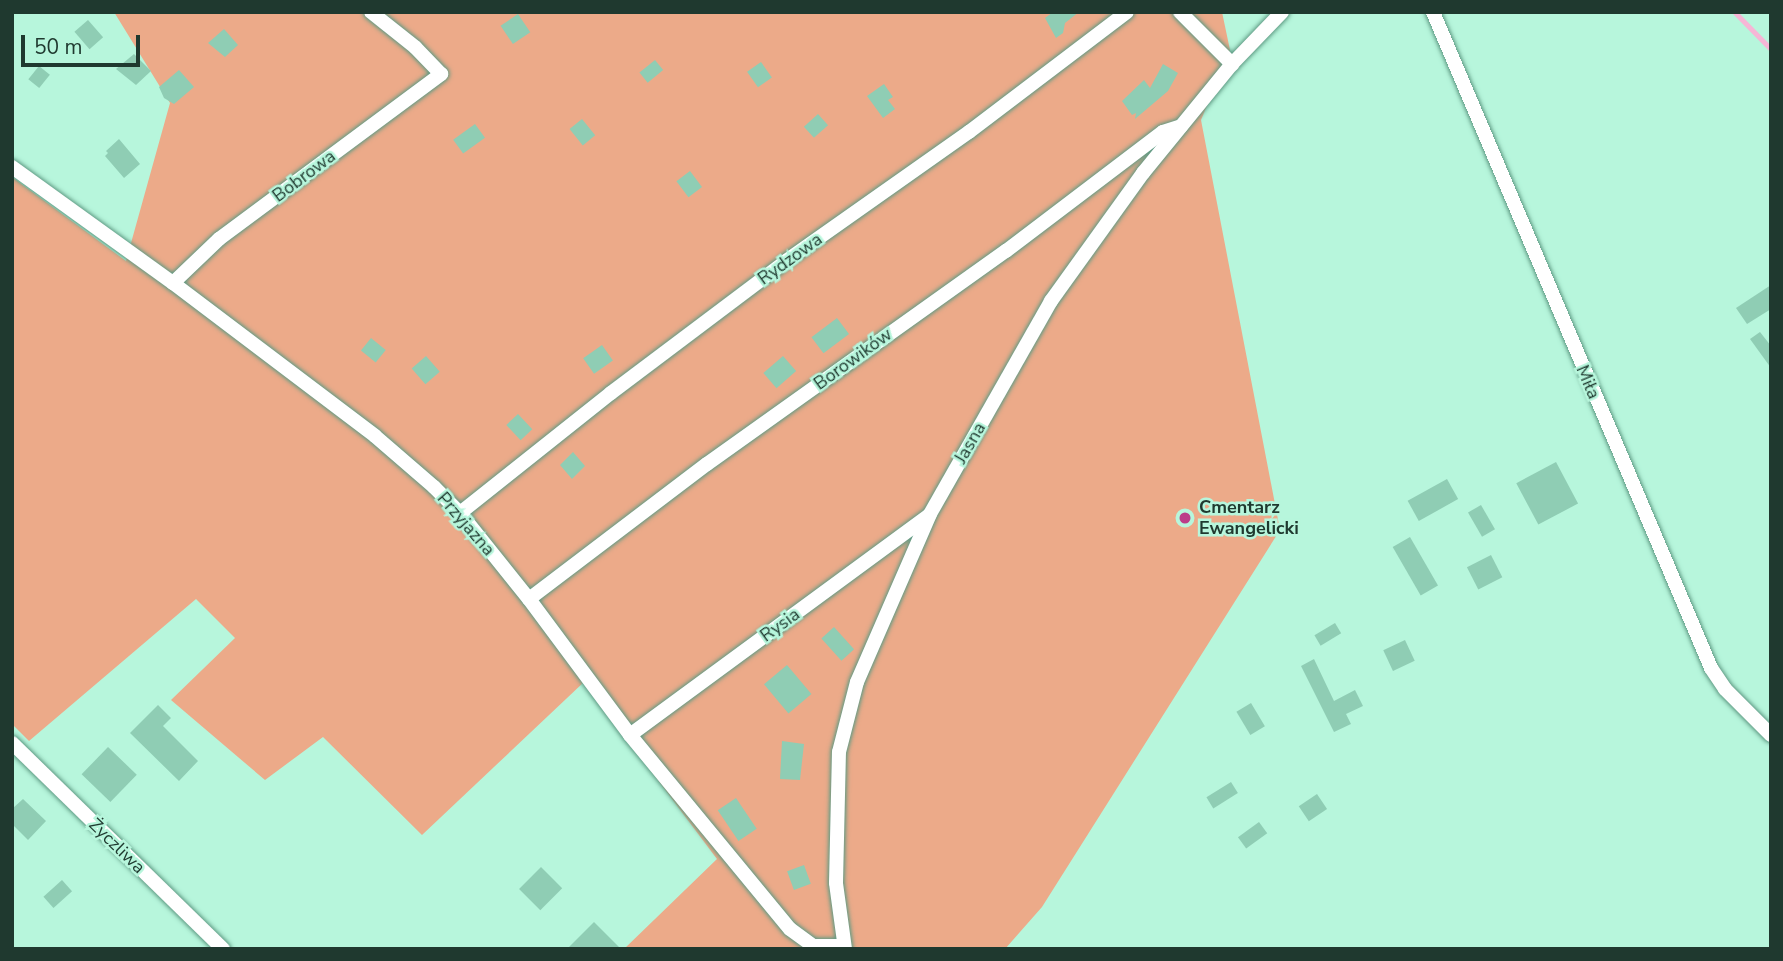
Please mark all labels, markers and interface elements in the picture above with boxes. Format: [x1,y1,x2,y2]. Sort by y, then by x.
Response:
scale bar [24,21,144,65]
text: 50 m [34,33,83,61]
street label: Bobrowa [268,145,340,207]
street label: Rydzowa [754,228,826,290]
street label: Borowików [810,323,896,395]
street label: Miła [1571,362,1605,402]
street label: Jasna [950,419,990,467]
street label: Przyjazna [433,488,499,560]
place label: Cmentarz Ewangelicki [1199,497,1299,540]
marker: Cmentarz Ewangelicki [1177,510,1193,526]
street label: Rysia [756,603,804,647]
street label: Życzliwa [84,814,150,878]

